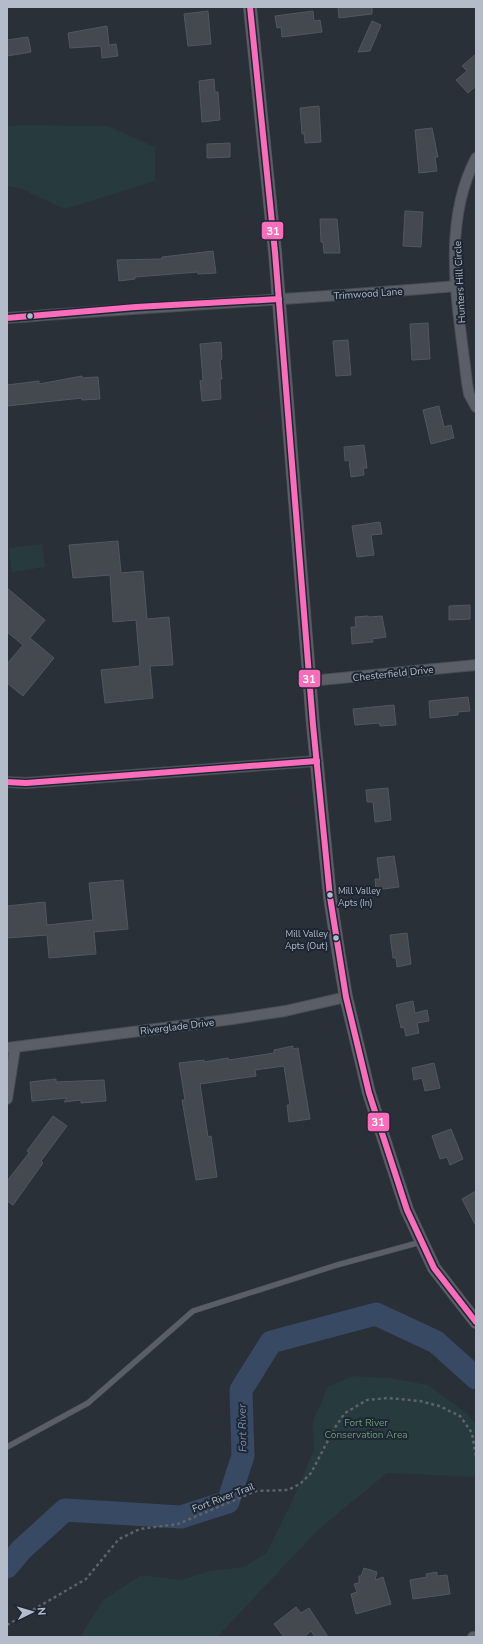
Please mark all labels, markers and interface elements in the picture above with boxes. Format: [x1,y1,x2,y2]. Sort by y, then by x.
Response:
line badge: 31 [261,221,284,240]
text: 31 [266,224,280,239]
street label: Hunters Hill Circle [451,240,469,323]
street label: Trimwood Lane [333,285,403,303]
unlabelled marker [25,311,35,321]
street label: Chesterfield Drive [352,663,434,685]
line badge: 31 [298,669,321,688]
text: 31 [302,672,316,687]
place label: Mill Valley Apts (In) [338,885,381,909]
marker: Mill Valley Apts (In) [325,890,335,900]
place label: Mill Valley Apts (Out) [285,928,328,952]
marker: Mill Valley Apts (Out) [331,933,341,943]
street label: Riverglade Drive [139,1016,215,1038]
line badge: 31 [367,1112,390,1132]
text: 31 [371,1115,385,1130]
water label: Fort River [235,1403,250,1452]
park label: Fort River Conservation Area [324,1416,408,1442]
street label: Fort River Trail [190,1480,257,1516]
north arrow [12,1592,52,1632]
text: N [34,1606,49,1616]

